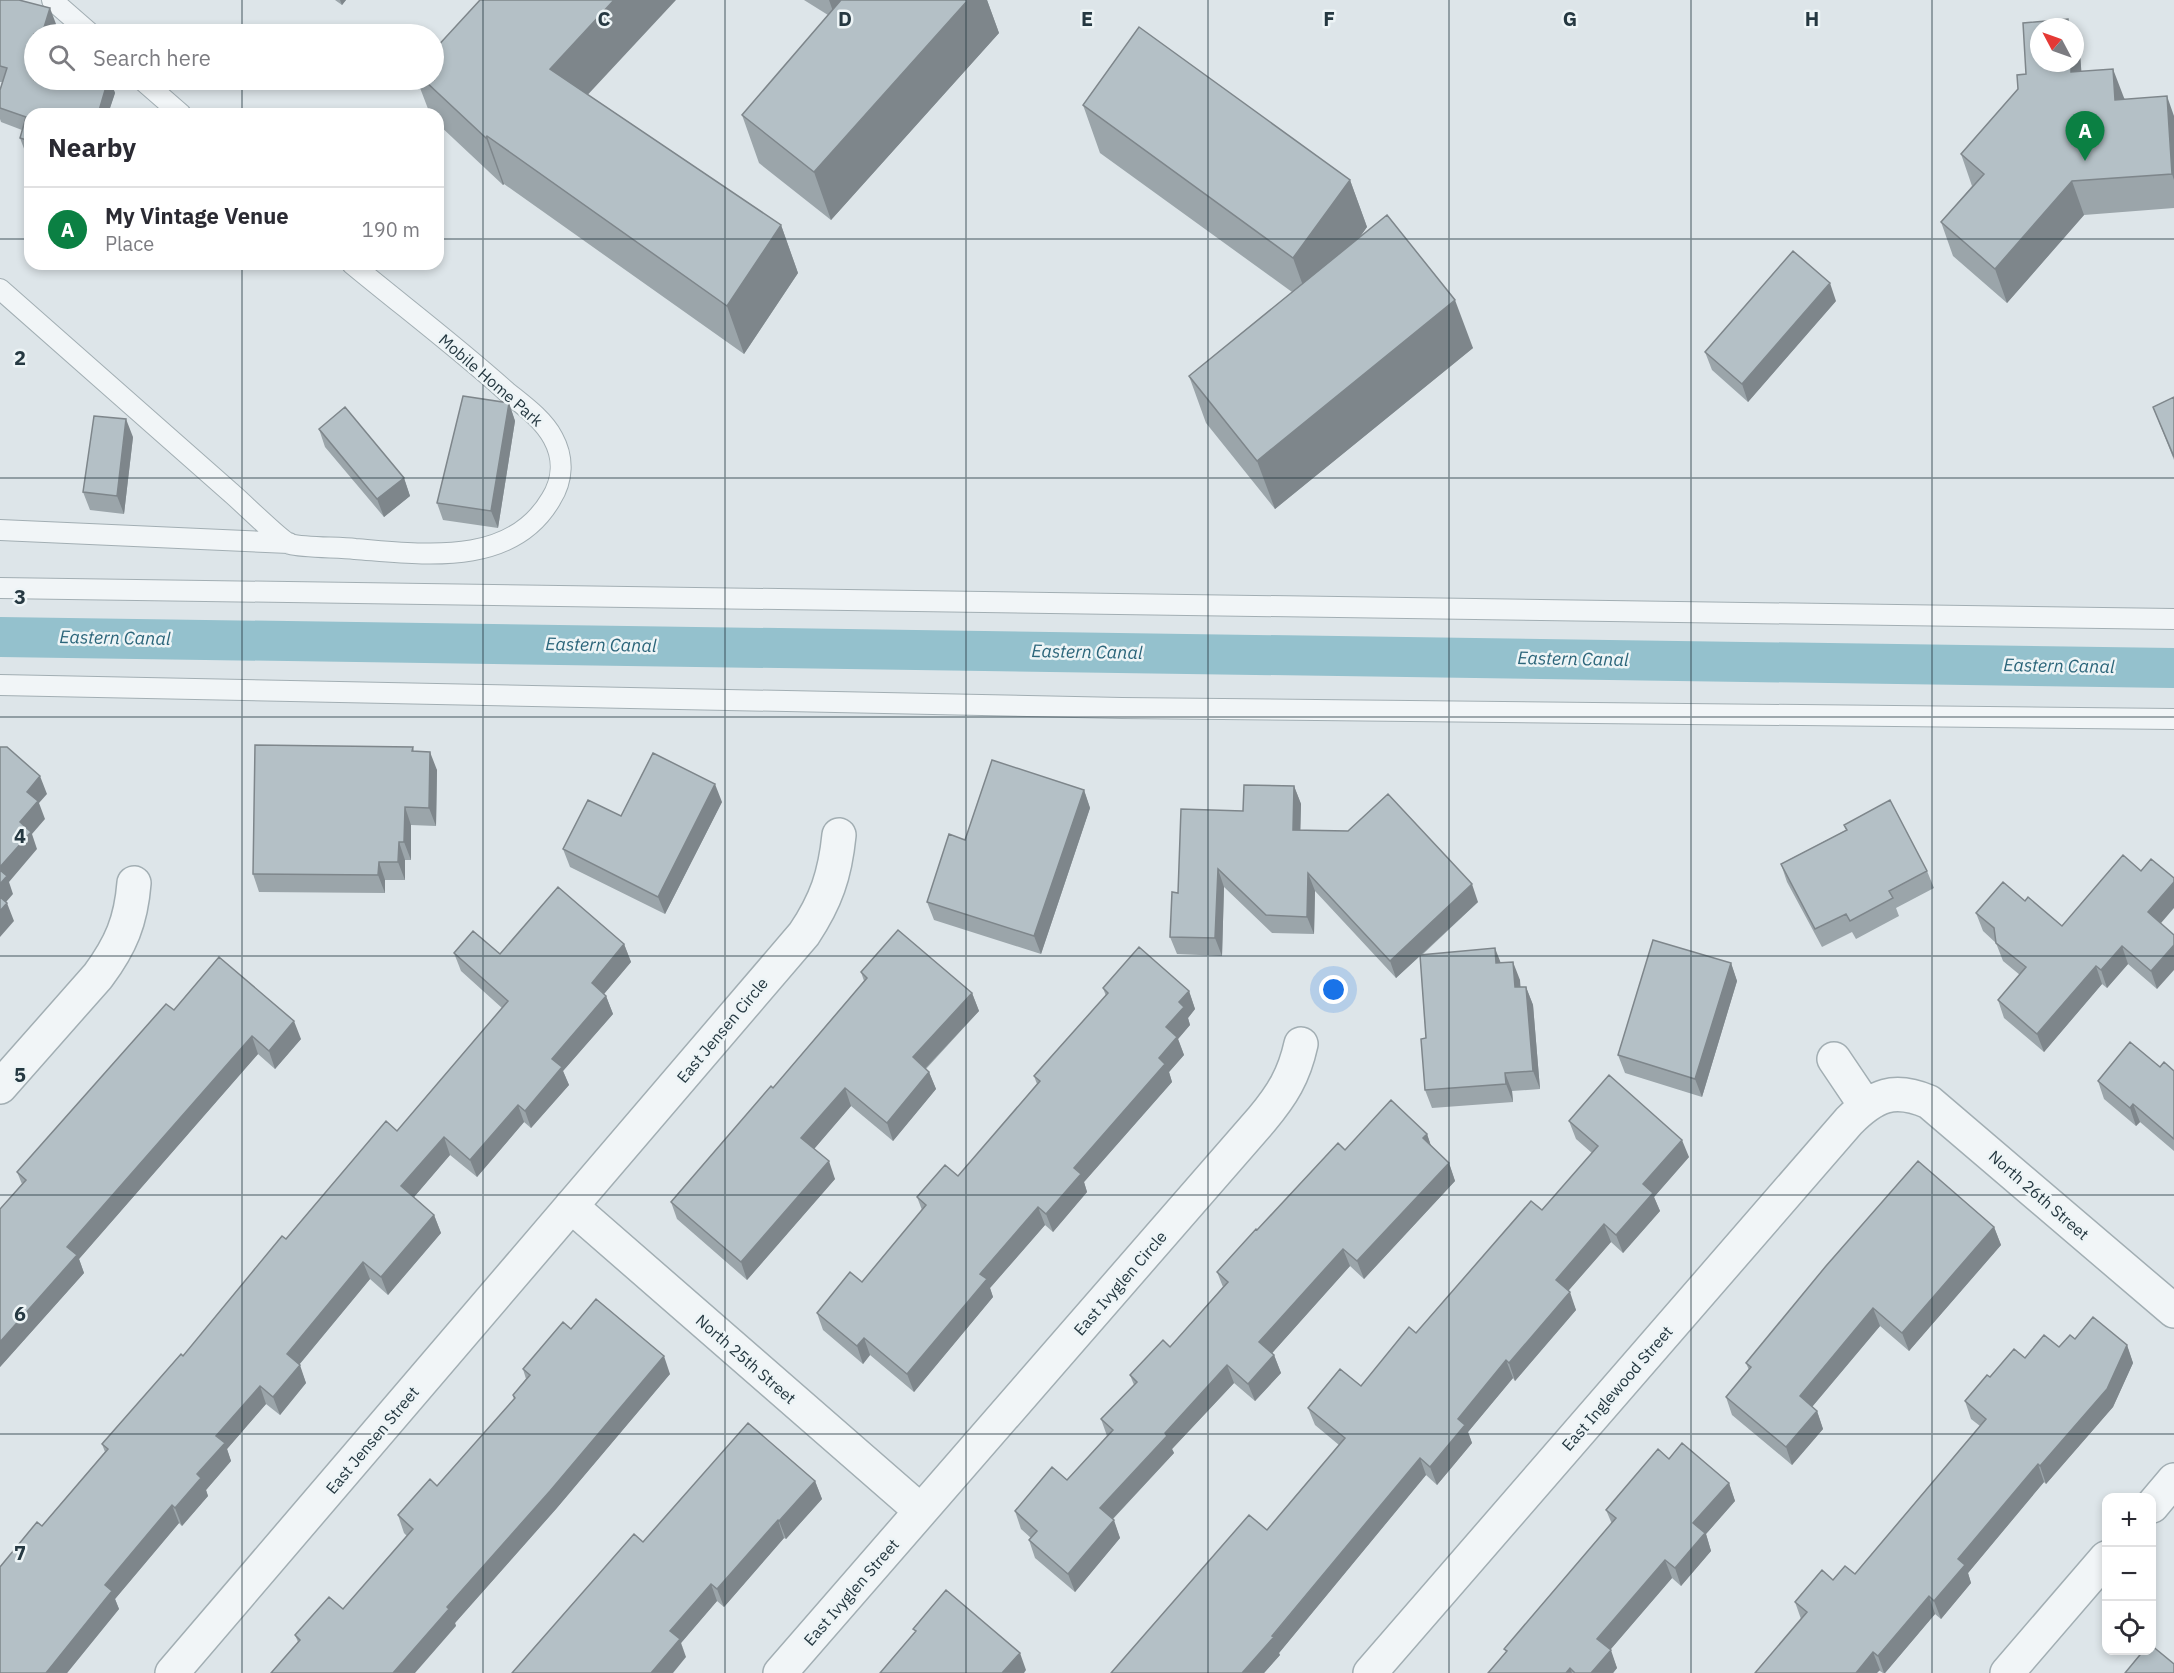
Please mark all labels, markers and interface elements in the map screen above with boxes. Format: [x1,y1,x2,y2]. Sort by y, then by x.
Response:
text: C [597,5,611,32]
text: D [838,5,852,32]
text: E [1081,5,1093,32]
text: F [1323,5,1335,32]
text: G [1563,5,1577,32]
text: H [1805,5,1819,32]
north arrow [2030,18,2084,72]
search box [24,24,444,90]
icon: search [45,41,78,74]
text: Search here [93,43,211,72]
pin: A [2066,112,2104,161]
text: Nearby [48,130,136,164]
text: My Vintage Venue [105,201,289,230]
text: A [61,216,74,243]
text: 190 m [362,216,420,243]
text: Place [105,230,154,257]
street label: Mobile Home Park [435,329,548,431]
text: 2 [14,344,26,371]
text: 3 [14,583,26,610]
water label: Eastern Canal [59,625,171,650]
water label: Eastern Canal [545,632,657,657]
water label: Eastern Canal [1031,639,1143,664]
water label: Eastern Canal [1517,646,1629,671]
water label: Eastern Canal [2003,653,2115,678]
text: 4 [14,822,26,849]
street label: East Jensen Circle [672,973,772,1087]
your location [1319,975,1348,1004]
text: 5 [14,1061,26,1088]
street label: North 26th Street [1985,1146,2093,1244]
street label: East Ivyglen Circle [1069,1226,1171,1339]
text: 6 [14,1300,26,1327]
street label: North 25th Street [692,1310,800,1408]
street label: East Inglewood Street [1557,1321,1677,1455]
street label: East Jensen Street [321,1382,423,1498]
map controls [2102,1493,2156,1655]
button: + [2102,1493,2156,1547]
street label: East Ivyglen Street [799,1534,903,1650]
text: 7 [14,1539,26,1566]
button: − [2102,1547,2156,1601]
button: locate [2102,1601,2156,1655]

